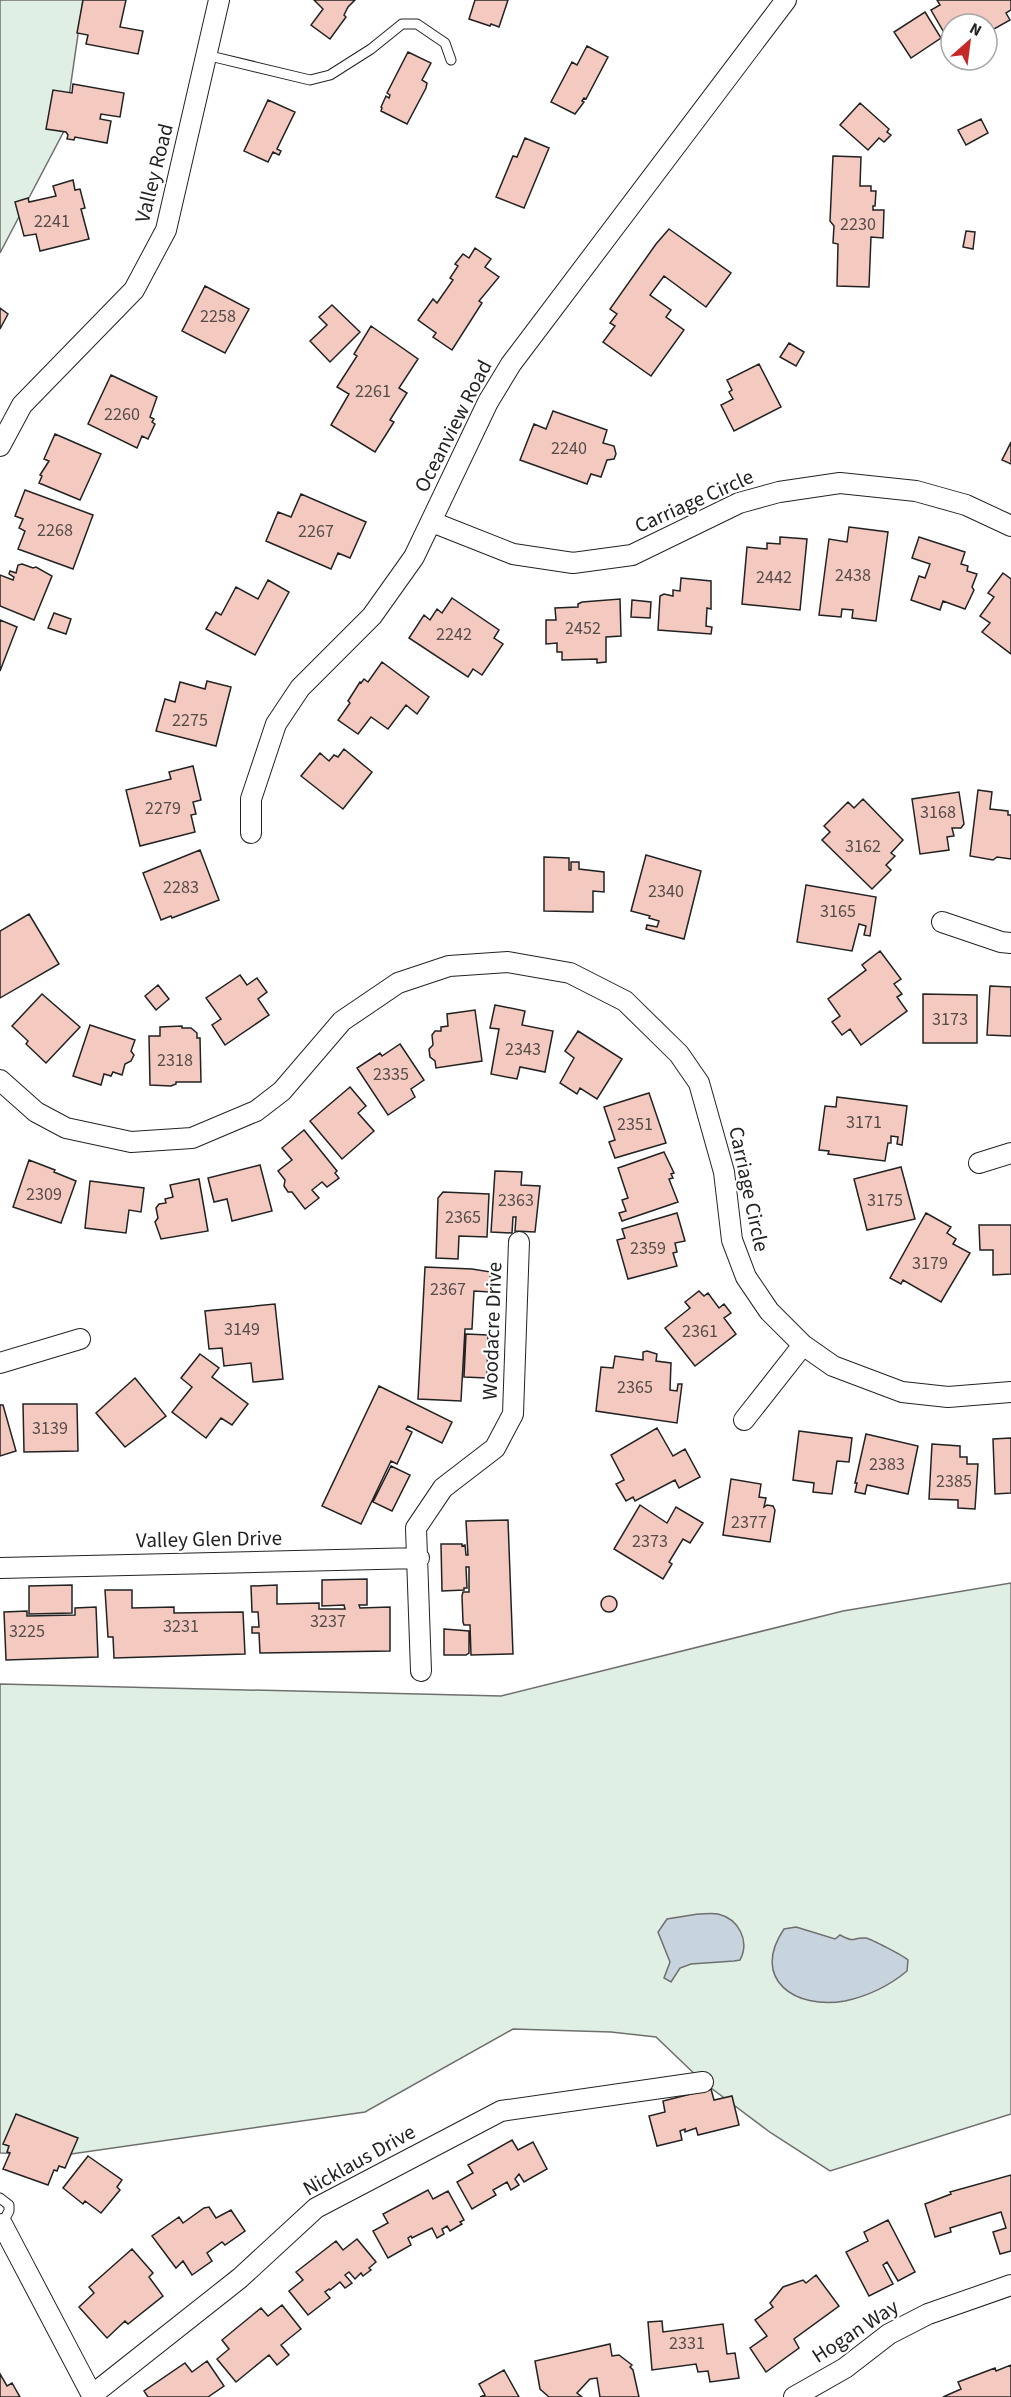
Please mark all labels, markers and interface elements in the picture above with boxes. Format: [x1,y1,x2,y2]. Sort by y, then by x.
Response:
north arrow [939,12,999,72]
text: N [966,17,985,42]
street label: Valley Road [127,120,181,226]
house number: 2241 [34,209,70,234]
house number: 2230 [840,212,876,237]
house number: 2258 [200,304,236,329]
street label: Oceanview Road [407,355,499,497]
house number: 2261 [355,379,391,404]
house number: 2260 [104,402,140,427]
house number: 2240 [551,436,587,461]
street label: Carriage Circle [630,461,758,541]
house number: 2268 [37,518,73,543]
house number: 2267 [298,519,334,544]
house number: 2438 [835,563,871,588]
house number: 2442 [756,565,792,590]
house number: 2452 [565,616,601,641]
house number: 2242 [436,622,472,647]
house number: 2275 [172,708,208,733]
house number: 2279 [145,796,181,821]
house number: 3168 [920,800,956,825]
house number: 3162 [845,834,881,859]
house number: 2283 [163,875,199,900]
house number: 2340 [648,879,684,904]
house number: 3165 [820,899,856,924]
house number: 3173 [932,1007,968,1032]
house number: 2343 [505,1037,541,1062]
house number: 2318 [157,1048,193,1073]
house number: 2335 [373,1062,409,1087]
house number: 3171 [846,1110,882,1135]
house number: 2351 [617,1112,653,1137]
street label: Carriage Circle [721,1124,777,1254]
house number: 2309 [26,1182,62,1207]
house number: 2363 [498,1188,534,1213]
house number: 3175 [867,1188,903,1213]
house number: 2365 [445,1205,481,1230]
house number: 2359 [630,1236,666,1261]
house number: 3179 [912,1251,948,1276]
street label: Woodacre Drive [475,1261,509,1401]
house number: 2367 [430,1277,466,1302]
house number: 3149 [224,1317,260,1342]
house number: 2361 [682,1319,718,1344]
house number: 2365 [617,1375,653,1400]
house number: 3139 [32,1416,68,1441]
house number: 2383 [869,1452,905,1477]
house number: 2385 [936,1469,972,1494]
house number: 2377 [731,1510,767,1535]
street label: Valley Glen Drive [136,1523,282,1555]
house number: 2373 [632,1529,668,1554]
house number: 3237 [310,1609,346,1634]
house number: 3231 [163,1614,199,1639]
house number: 3225 [9,1619,45,1644]
street label: Nicklaus Drive [297,2117,421,2203]
street label: Hogan Way [806,2292,904,2370]
house number: 2331 [669,2331,705,2356]

